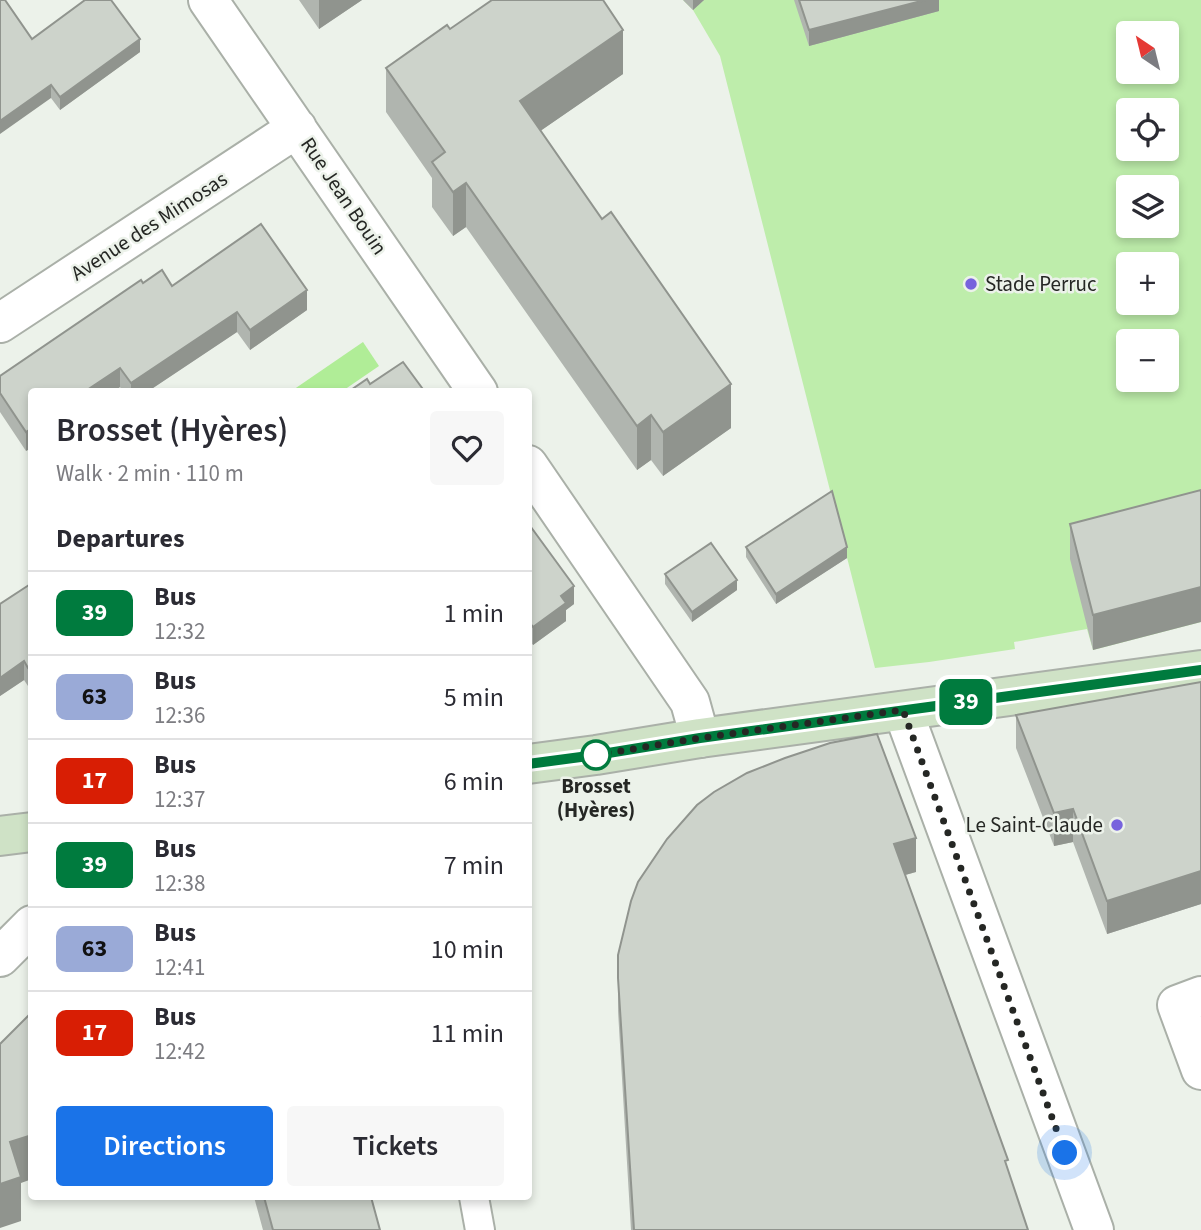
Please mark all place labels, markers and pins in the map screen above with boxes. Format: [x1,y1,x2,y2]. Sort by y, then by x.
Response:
place label: Stade Perruc [985,269,1097,299]
marker: Stade Perruc [963,276,979,292]
marker: Brosset (Hyères) [581,740,611,770]
place label: Brosset (Hyères) [557,771,635,825]
place label: Le Saint-Claude [965,810,1103,840]
marker: Le Saint-Claude [1109,817,1125,833]

